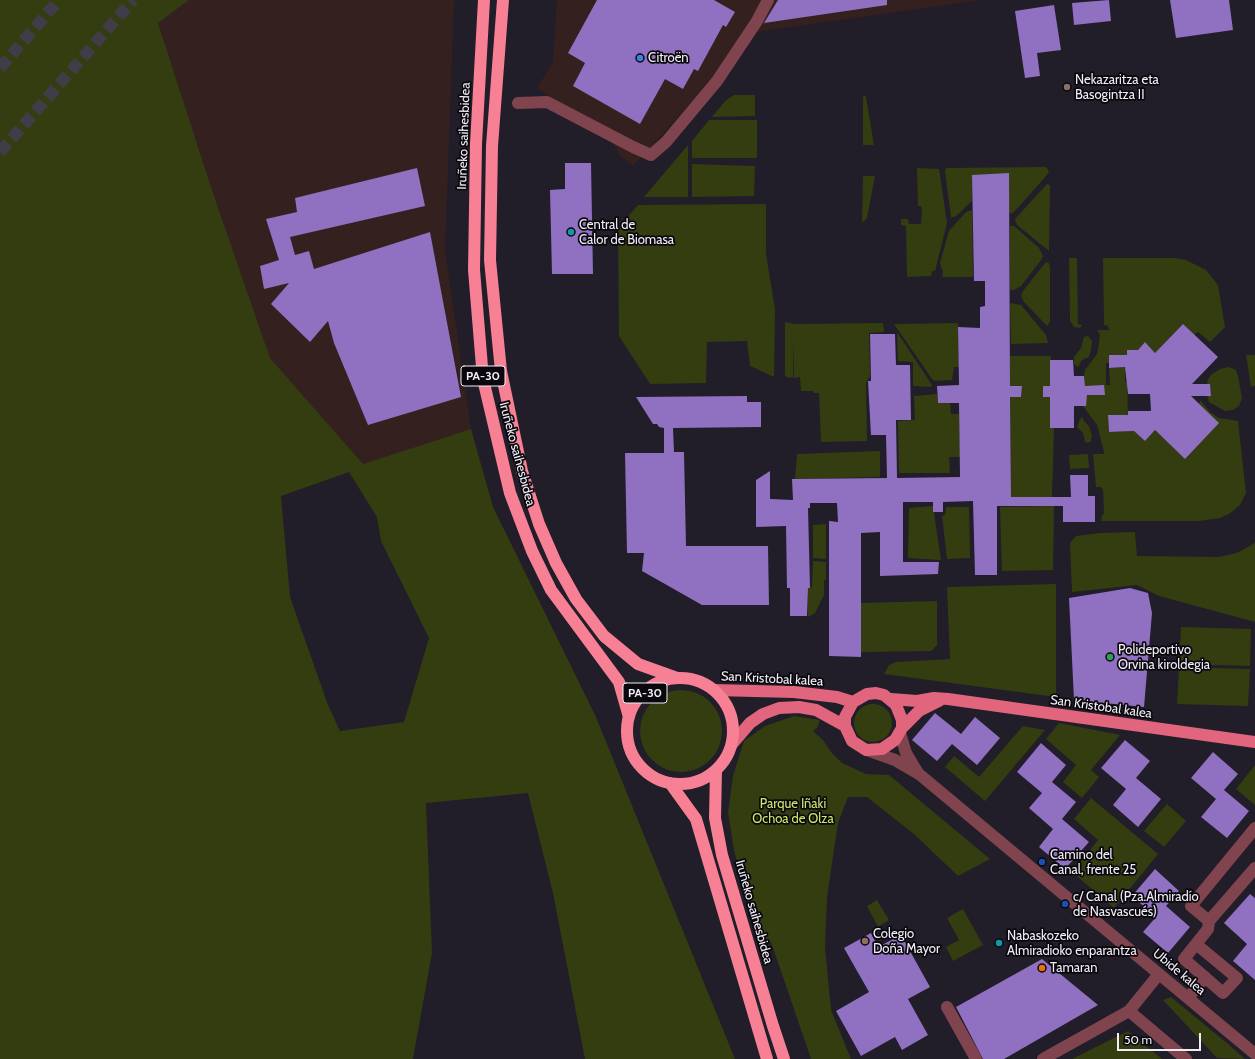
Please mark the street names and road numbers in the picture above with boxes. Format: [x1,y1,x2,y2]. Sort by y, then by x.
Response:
street label: Iruñeko saihesbidea [454,82,474,190]
road number: PA-30 [461,366,505,386]
street label: Iruñeko saihesbidea [496,400,538,508]
street label: San Kristobal kalea [720,669,824,689]
road number: PA-30 [623,683,667,703]
street label: San Kristobal kalea [1049,692,1153,722]
street label: Iruñeko saihesbidea [732,858,776,966]
street label: Ubide kalea [1149,945,1209,999]

